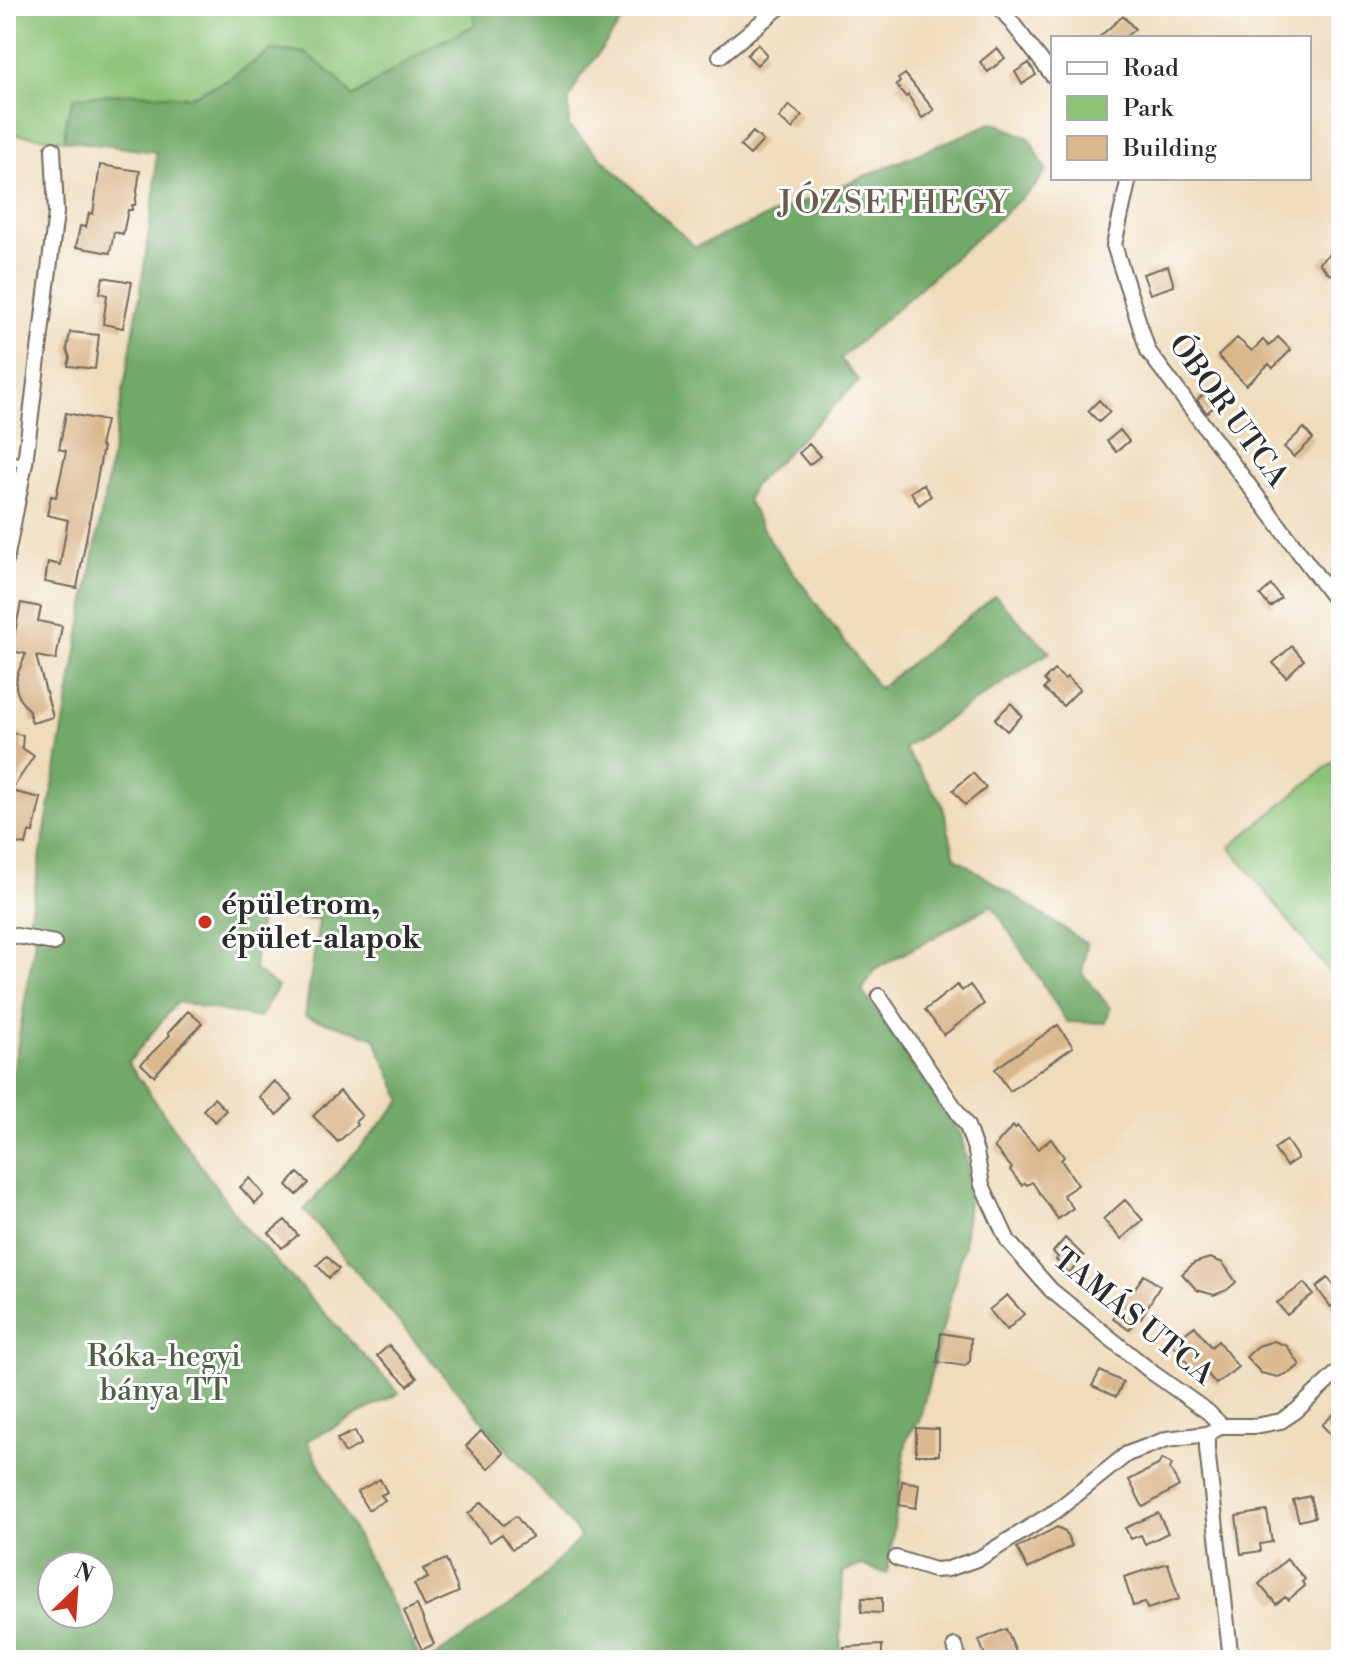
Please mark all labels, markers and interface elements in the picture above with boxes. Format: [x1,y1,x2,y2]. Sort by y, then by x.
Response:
legend [1051,36,1311,180]
text: Road [1123,54,1179,84]
text: Park [1123,94,1174,124]
text: Building [1122,134,1217,164]
district label: JÓZSEFHEGY [777,181,1010,223]
street label: ÓBOR UTCA [1160,326,1299,496]
place label: épületrom, épület-alapok [221,886,421,958]
marker: épületrom, épület-alapok [196,913,214,931]
street label: TAMÁS UTCA [1045,1239,1224,1395]
park label: Róka-hegyi bánya TT [87,1338,241,1410]
north arrow [36,1550,116,1630]
text: N [70,1557,98,1589]

